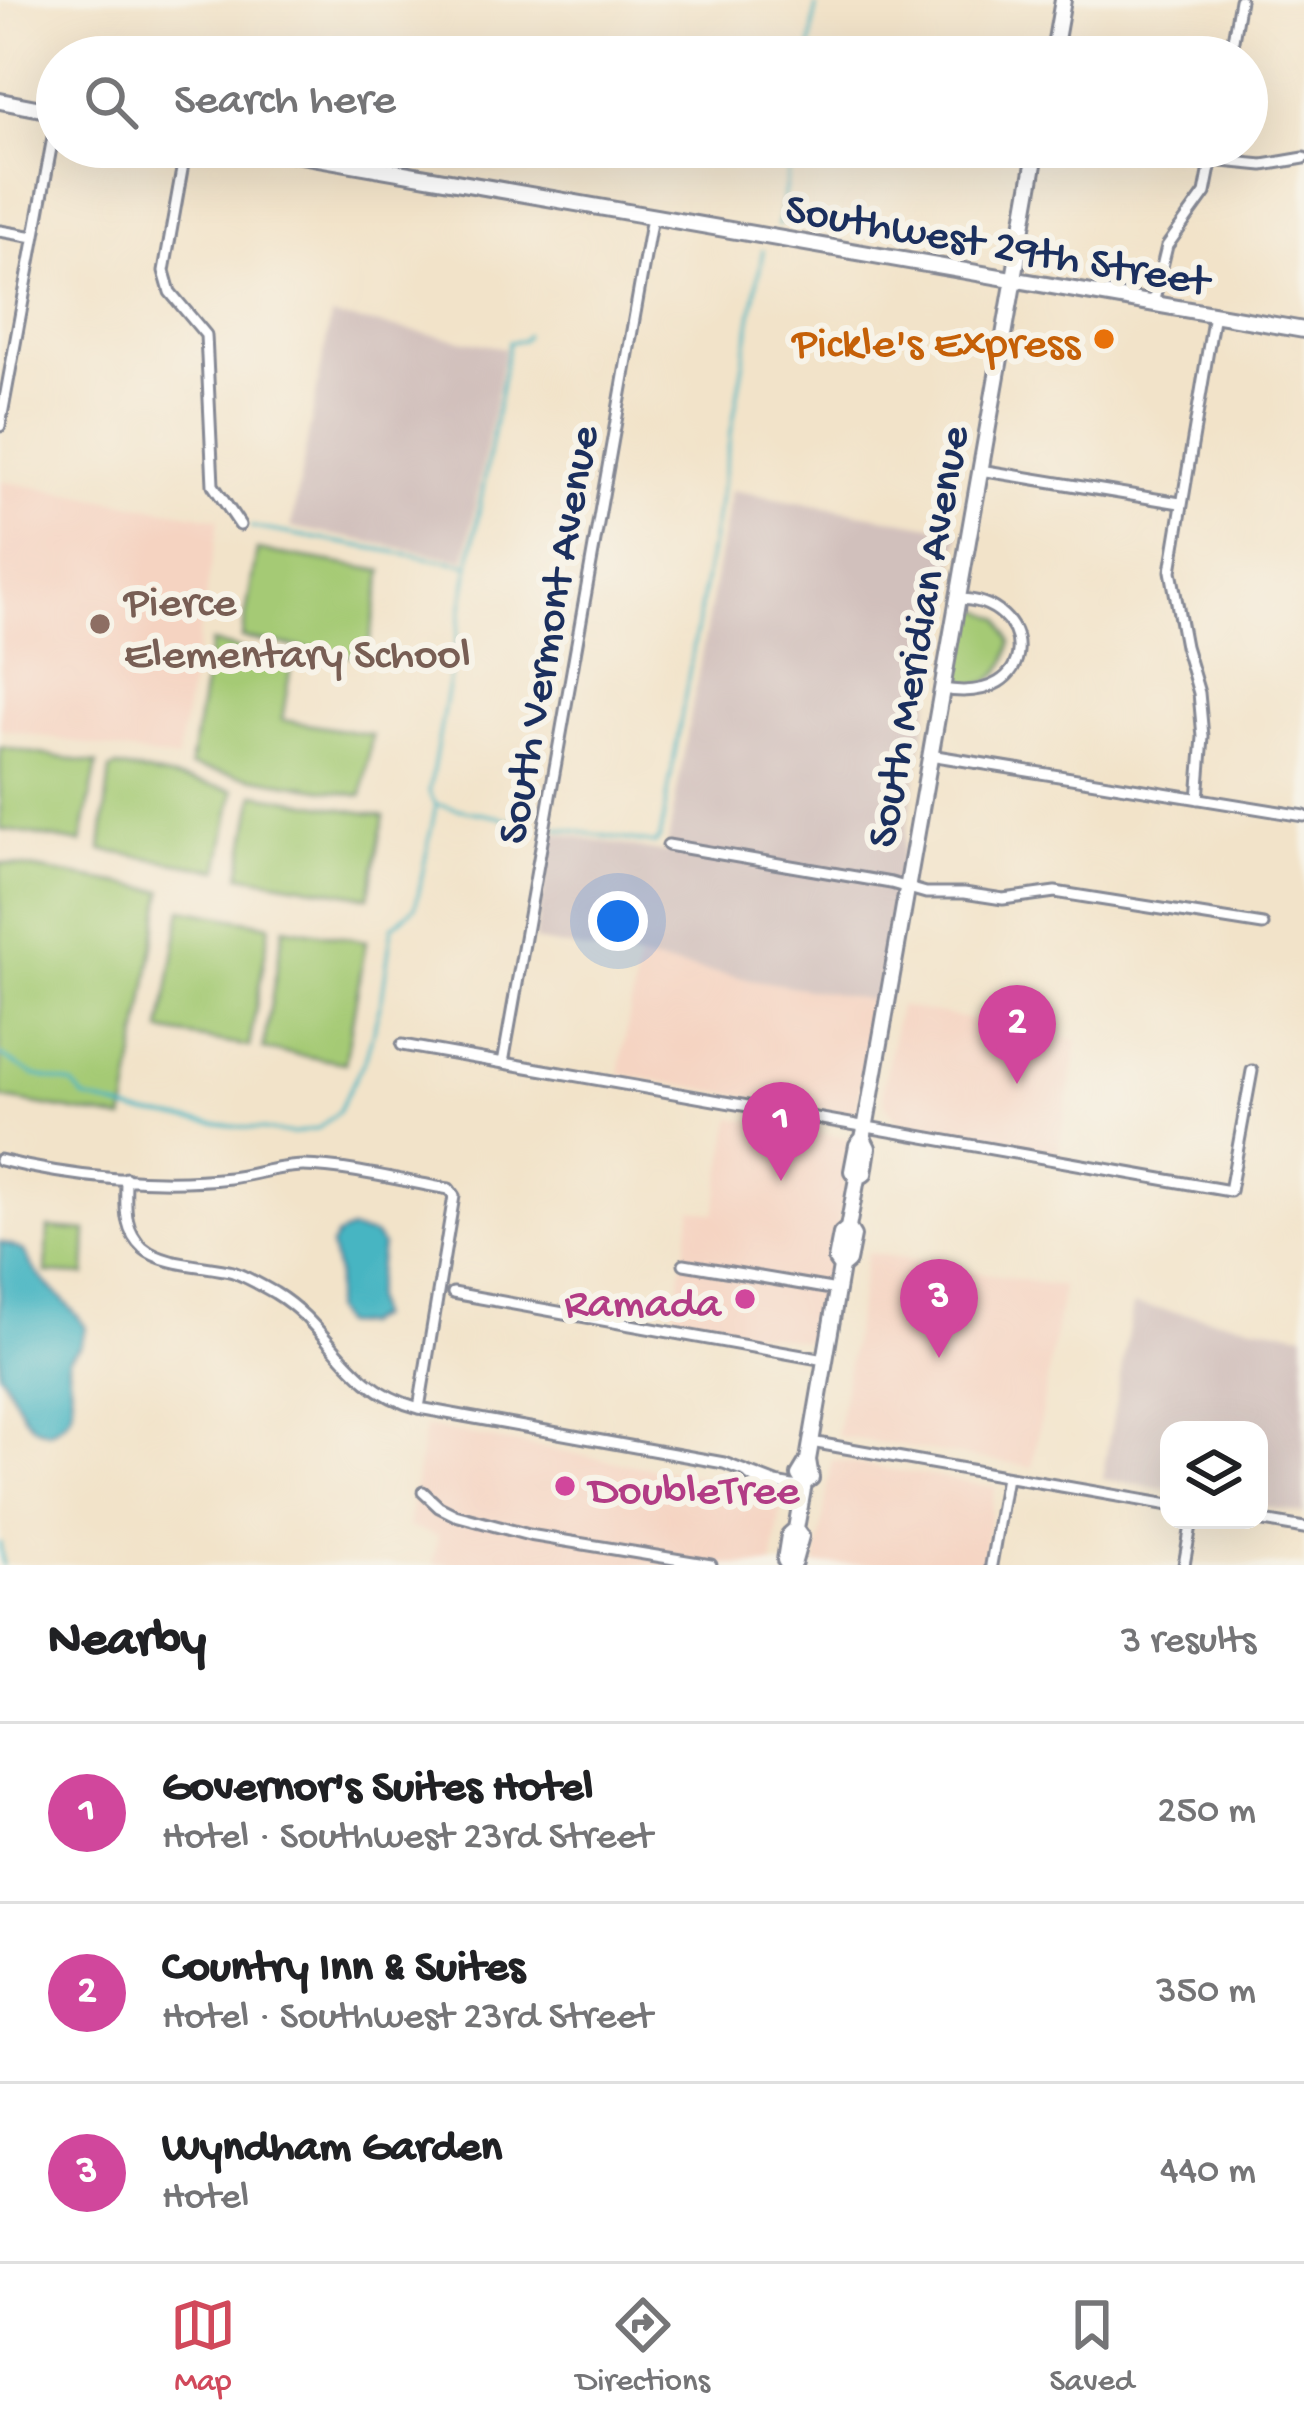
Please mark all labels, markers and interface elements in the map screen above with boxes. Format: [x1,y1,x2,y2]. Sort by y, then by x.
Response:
search box [36,36,1268,168]
icon: search [78,69,144,135]
text: Search here [174,76,396,129]
street label: Southwest 29th Street [781,185,1216,312]
place label: Pickle's Express [790,320,1081,373]
marker: Pickle's Express [1091,326,1117,352]
street label: South Vermont Avenue [488,421,614,849]
street label: South Meridian Avenue [858,422,985,852]
place label: Pierce Elementary School [122,579,471,684]
marker: Pierce Elementary School [87,611,113,637]
your location [588,891,648,951]
pin: 2 [978,985,1056,1084]
pin: 1 [742,1082,820,1181]
pin: 3 [900,1259,978,1358]
place label: Ramada [564,1280,723,1333]
marker: Ramada [732,1286,758,1312]
map controls [1160,1421,1268,1529]
button: layers [1160,1421,1268,1529]
place label: DoubleTree [586,1467,800,1520]
marker: DoubleTree [552,1473,578,1499]
text: Nearby [48,1613,206,1673]
text: 3 results [1121,1620,1256,1666]
text: Governor's Suites Hotel [162,1763,593,1816]
text: 1 [79,1790,95,1836]
text: 250 m [1157,1790,1256,1836]
text: Hotel · Southwest 23rd Street [162,1816,652,1862]
text: Country Inn & Suites [162,1943,525,1996]
text: 2 [77,1970,97,2016]
text: 350 m [1156,1970,1256,2016]
text: Hotel · Southwest 23rd Street [162,1996,652,2042]
text: Wyndham Garden [162,2123,502,2176]
text: 3 [77,2150,97,2196]
text: 440 m [1160,2150,1256,2196]
text: Hotel [162,2176,249,2222]
tab: Map [170,2292,236,2402]
tab: Directions [576,2292,710,2402]
tab: Saved [1050,2292,1134,2402]

